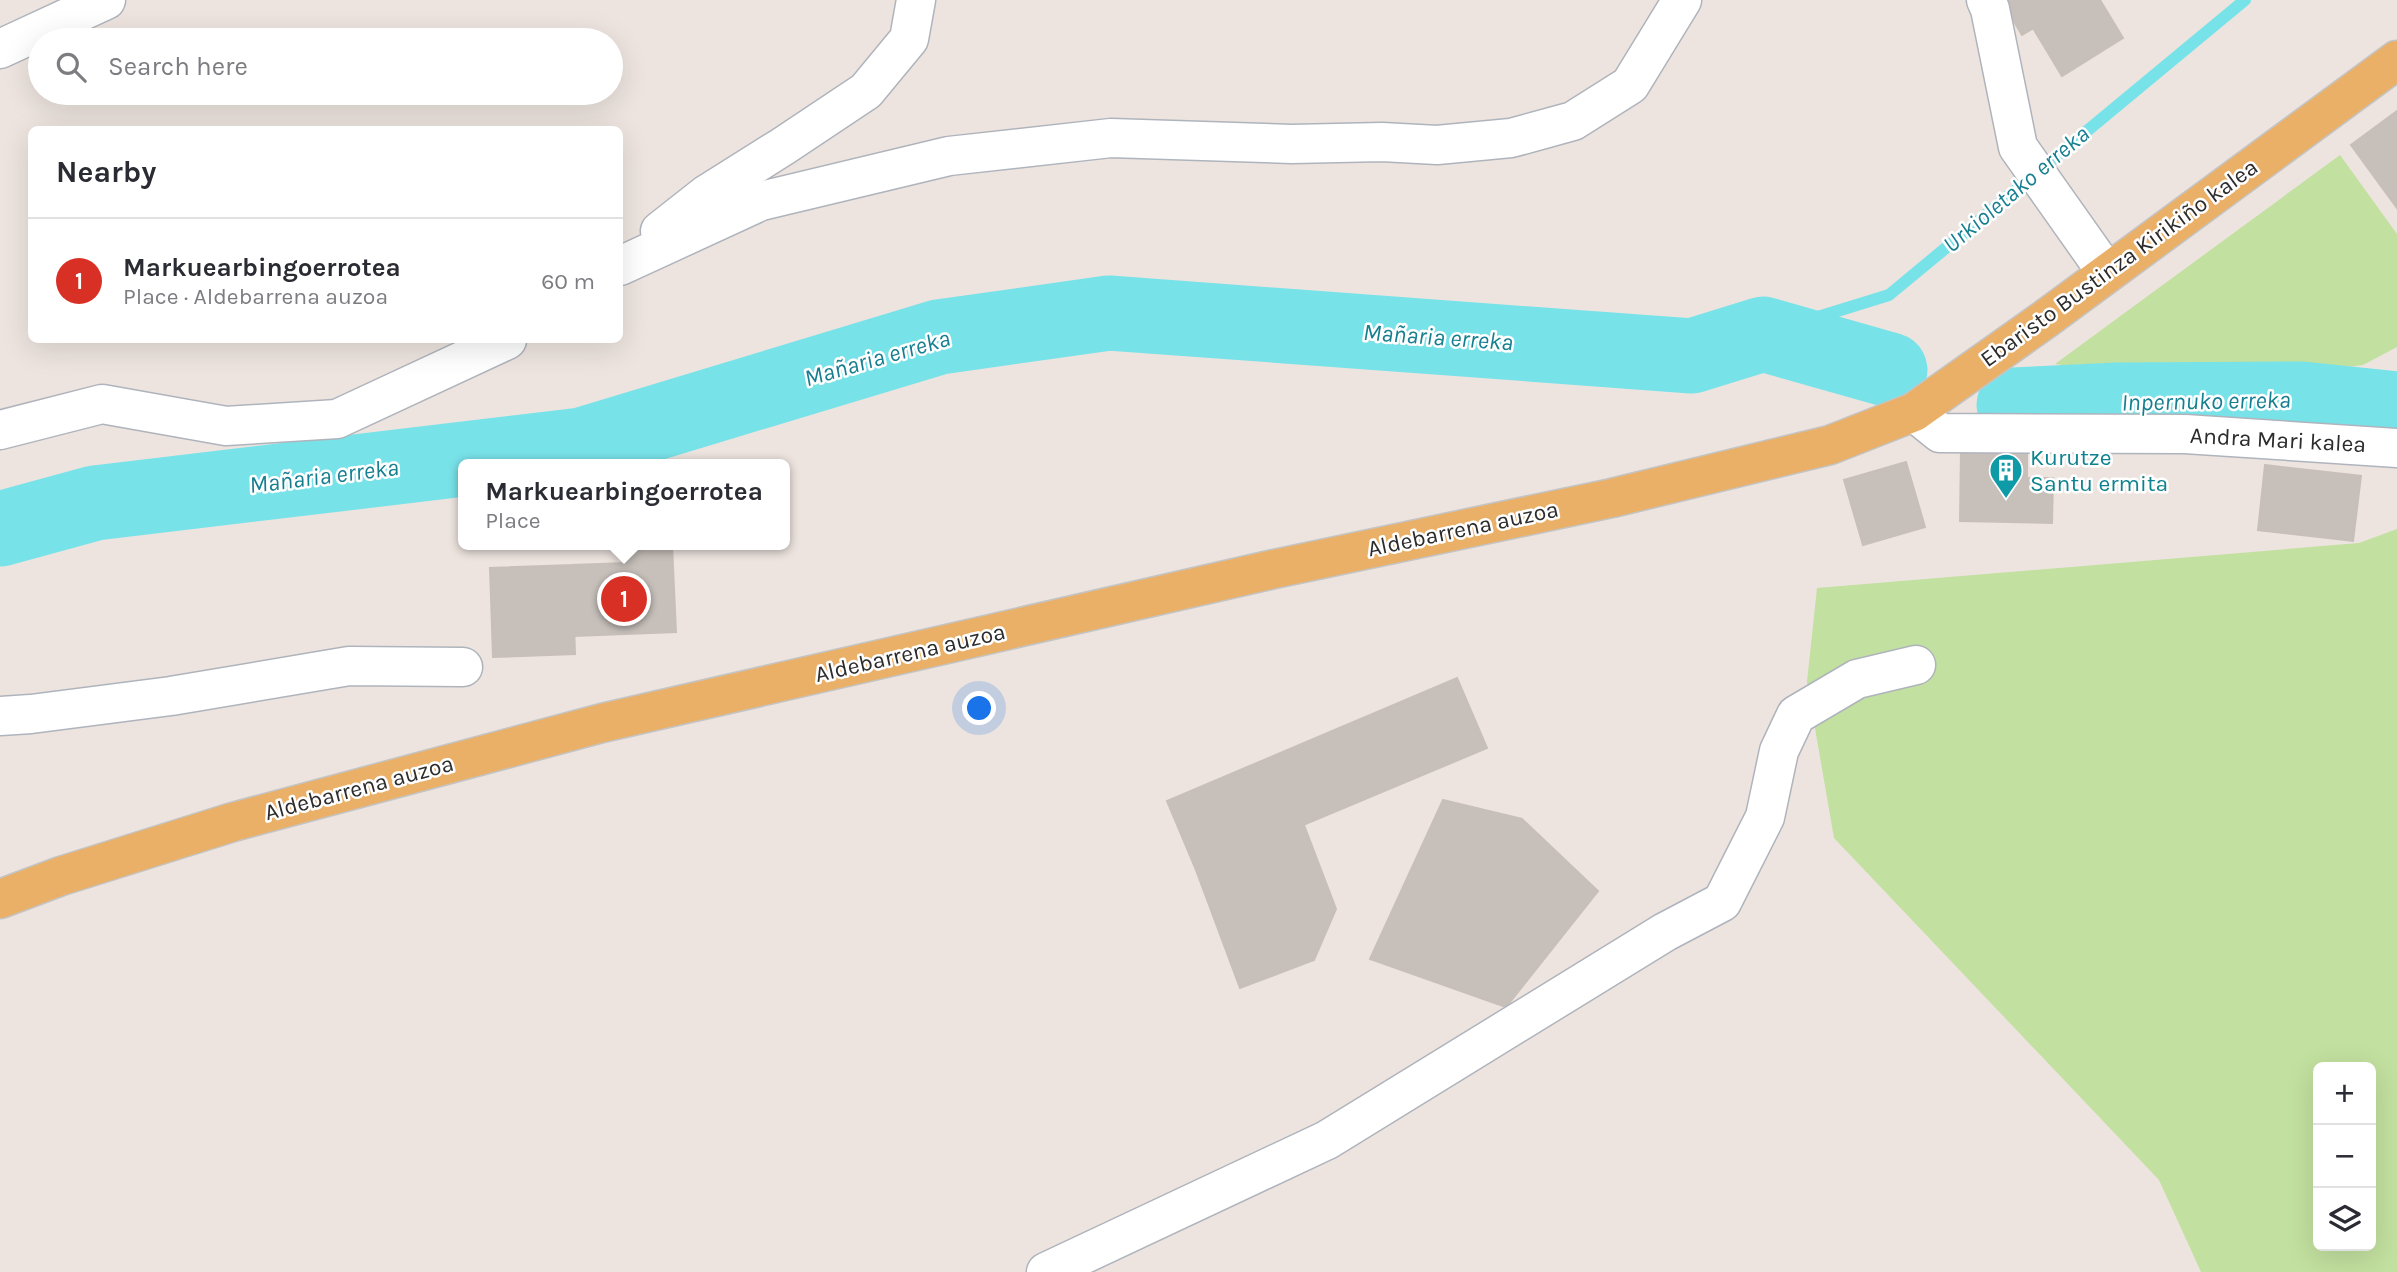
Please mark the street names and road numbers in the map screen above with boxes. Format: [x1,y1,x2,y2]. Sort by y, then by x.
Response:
street label: Ebaristo Bustinza Kirikiño kalea [1975,153,2263,373]
street label: Andra Mari kalea [2189,422,2367,458]
street label: Aldebarrena auzoa [1365,496,1561,562]
street label: Aldebarrena auzoa [812,618,1008,688]
street label: Aldebarrena auzoa [262,750,456,826]

